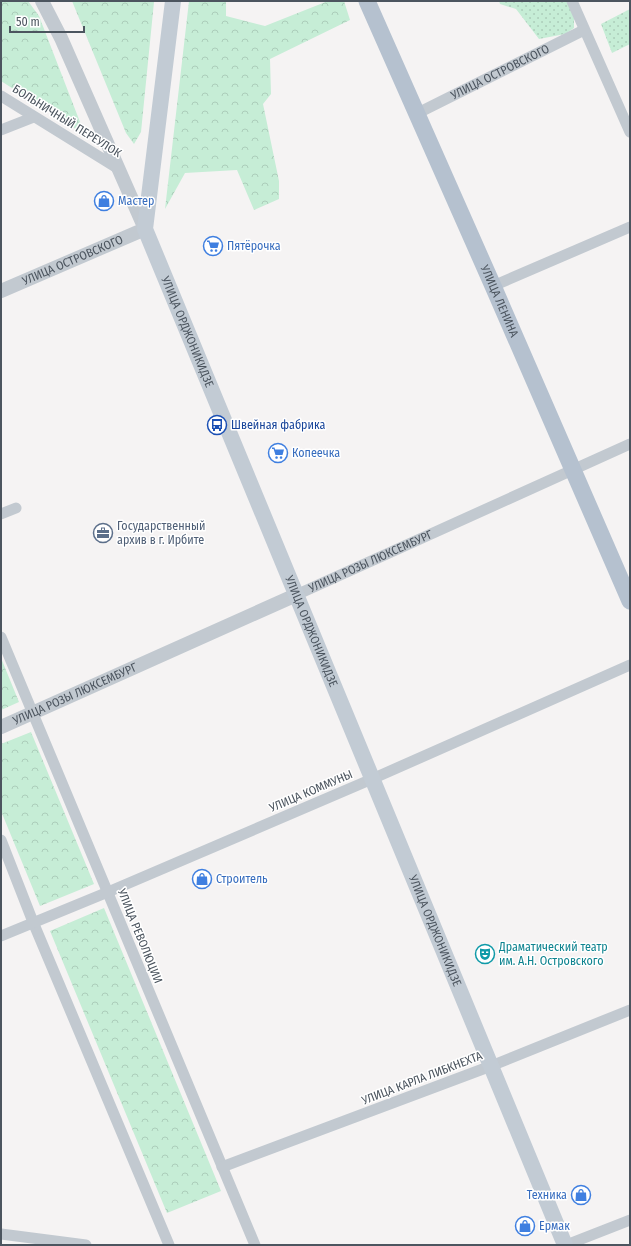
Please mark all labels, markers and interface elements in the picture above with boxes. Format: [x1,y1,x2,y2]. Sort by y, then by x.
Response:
scale bar [10,8,84,34]
text: 50 m [16,15,40,29]
street label: УЛИЦА ОСТРОВСКОГО [448,42,552,103]
street label: БОЛЬНИЧНЫЙ ПЕРЕУЛОК [10,81,125,161]
shop icon: Мастер [93,190,115,212]
place label: Мастер [118,194,154,208]
street label: УЛИЦА ОСТРОВСКОГО [19,232,125,288]
supermarket icon: Пятёрочка [202,235,224,257]
place label: Пятёрочка [227,239,281,253]
street label: УЛИЦА ЛЕНИНА [477,262,522,340]
street label: УЛИЦА ОРДЖОНИКИДЗЕ [158,273,217,390]
bus stop icon: Швейная фабрика [206,414,228,436]
place label: Швейная фабрика [231,418,325,432]
supermarket icon: Копеечка [267,442,289,464]
place label: Копеечка [292,446,340,460]
place label: Государственный архив в г. Ирбите [117,519,205,547]
office icon: Государственный архив в г. Ирбите [92,522,114,544]
street label: УЛИЦА РОЗЫ ЛЮКСЕМБУРГ [306,527,435,596]
street label: УЛИЦА ОРДЖОНИКИДЗЕ [282,573,341,689]
street label: УЛИЦА РОЗЫ ЛЮКСЕМБУРГ [10,660,140,728]
street label: УЛИЦА КОММУНЫ [266,767,355,815]
shop icon: Строитель [191,868,213,890]
place label: Строитель [216,872,268,886]
street label: УЛИЦА ОРДЖОНИКИДЗЕ [406,872,464,989]
street label: УЛИЦА РЕВОЛЮЦИИ [114,886,165,985]
place label: Драматический театр им. А.Н. Островского [498,940,608,968]
theatre icon: Драматический театр им. А.Н. Островского [474,943,496,965]
street label: УЛИЦА КАРЛА ЛИБКНЕХТА [359,1048,485,1108]
shop icon: Техника [570,1184,592,1206]
place label: Техника [527,1188,567,1202]
shop icon: Ермак [514,1215,536,1237]
place label: Ермак [539,1219,570,1233]

